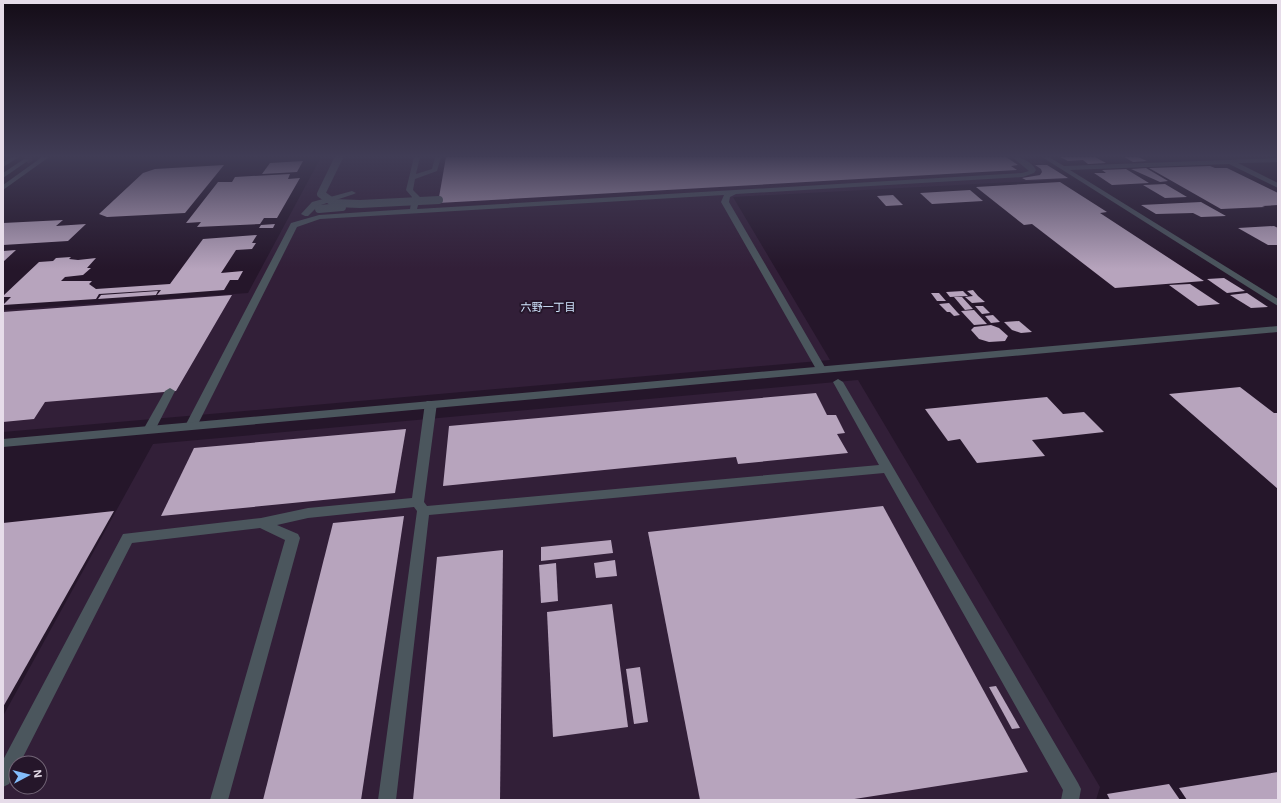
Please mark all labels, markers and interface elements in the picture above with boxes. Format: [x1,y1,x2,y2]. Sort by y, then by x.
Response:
district label: 六野一丁目 [521,301,576,313]
north arrow [8,755,48,795]
text: N [31,769,44,779]

